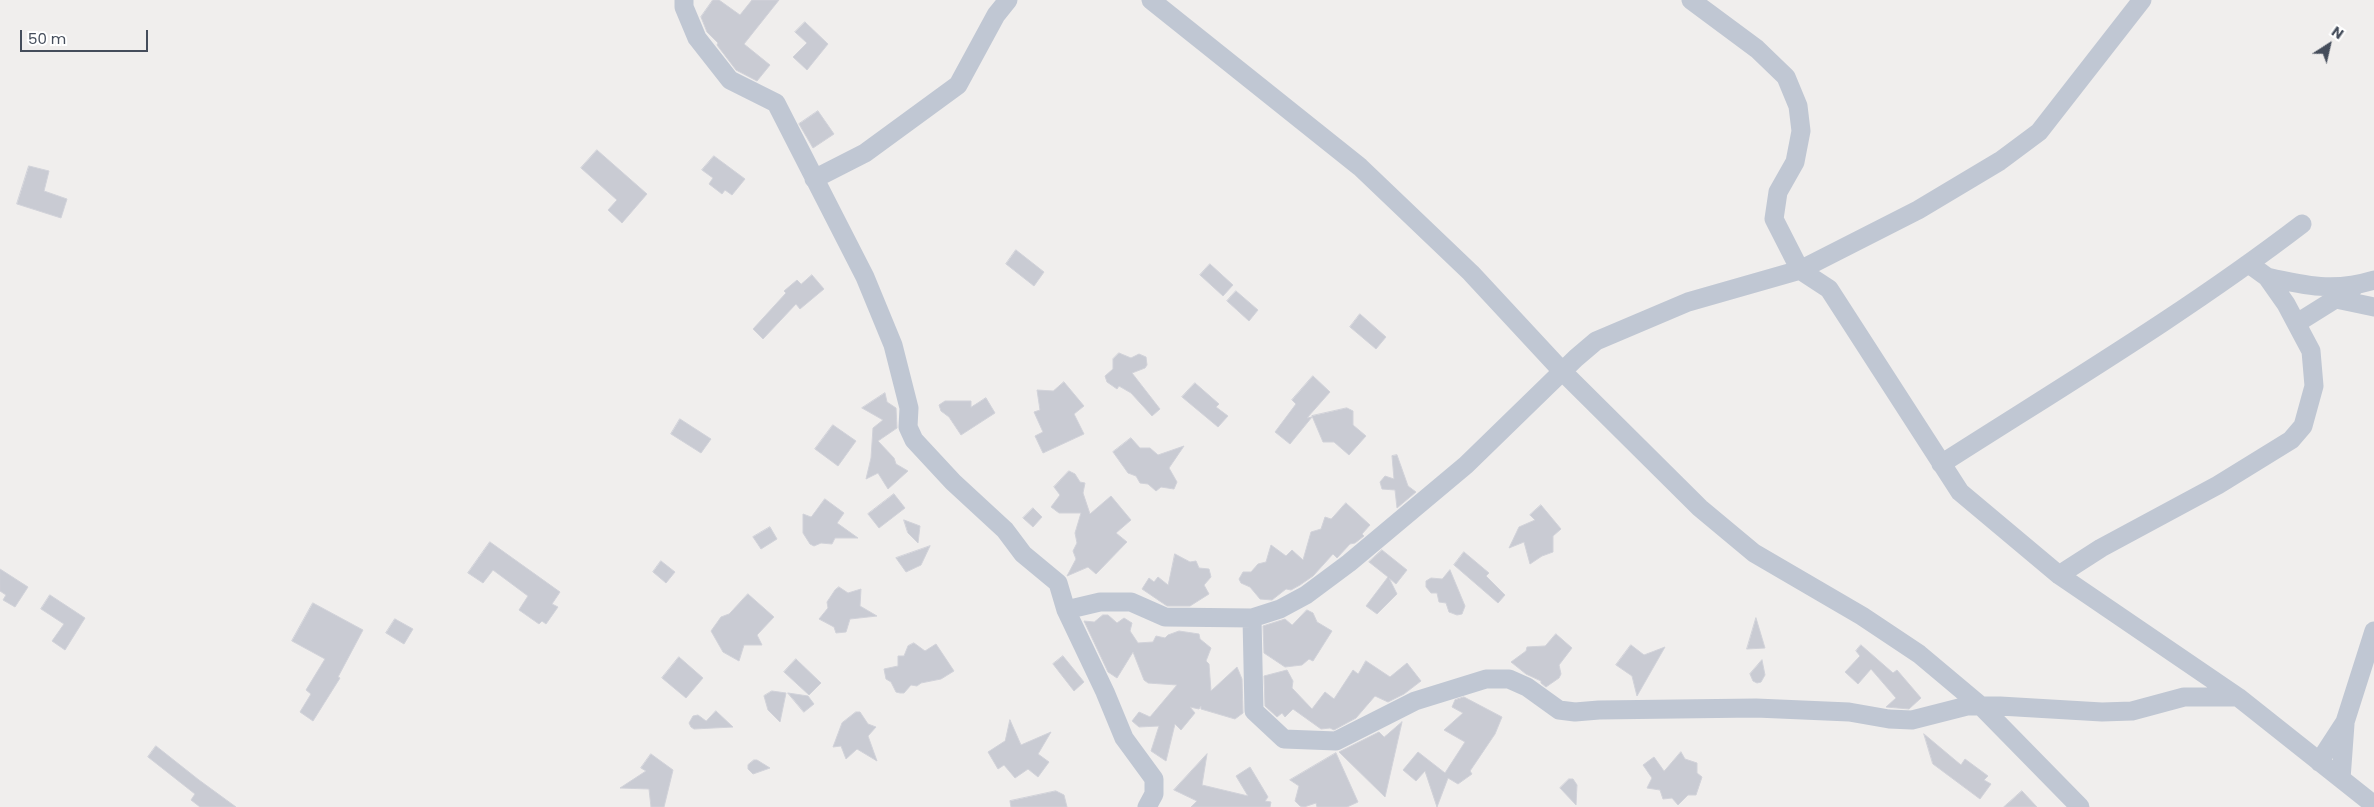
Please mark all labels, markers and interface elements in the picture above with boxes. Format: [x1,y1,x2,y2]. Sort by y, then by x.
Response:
scale bar [22,20,150,52]
north arrow [2304,20,2354,70]
text: N [2328,22,2348,44]
text: 50 m [28,28,66,49]

